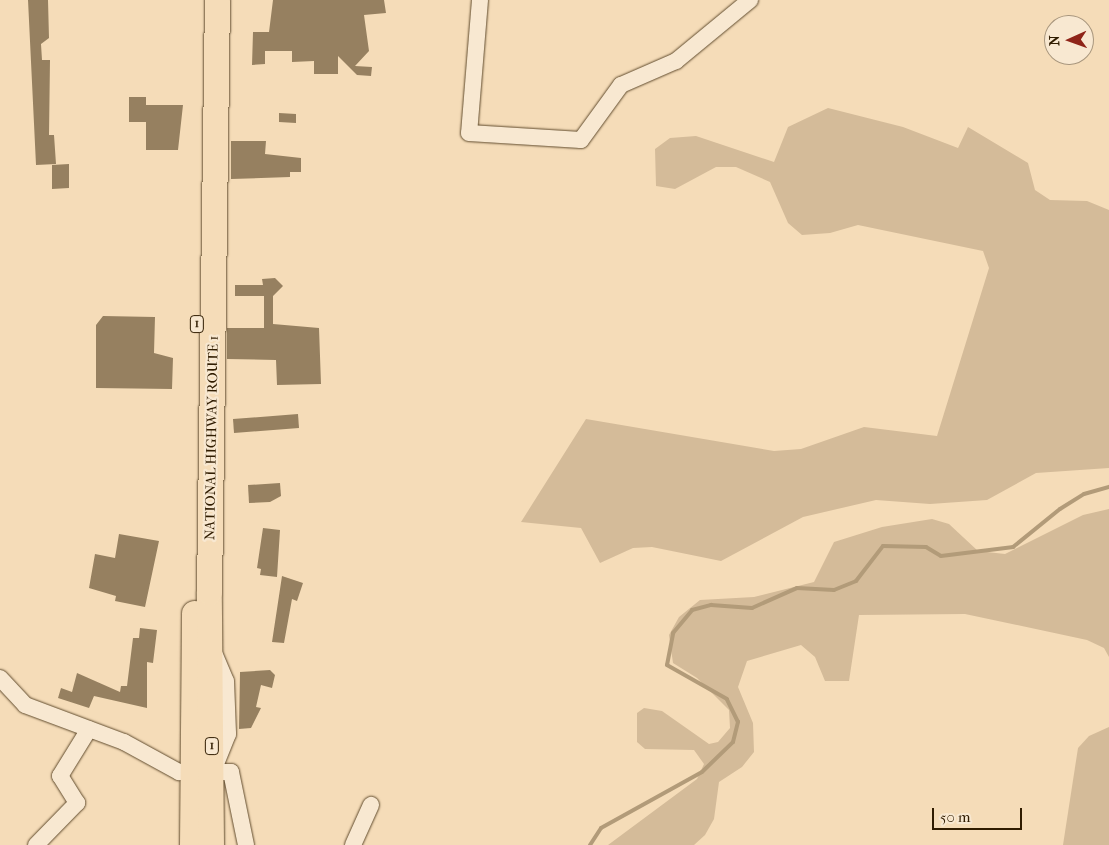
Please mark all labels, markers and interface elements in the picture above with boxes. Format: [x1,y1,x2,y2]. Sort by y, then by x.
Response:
north arrow [1044,15,1094,65]
text: N [1046,35,1063,46]
road number: 1 [190,314,204,334]
street label: NATIONAL HIGHWAY ROUTE 1 [202,336,222,540]
road number: 1 [204,736,220,756]
scale bar [934,798,1024,830]
text: 50 m [940,808,970,826]

